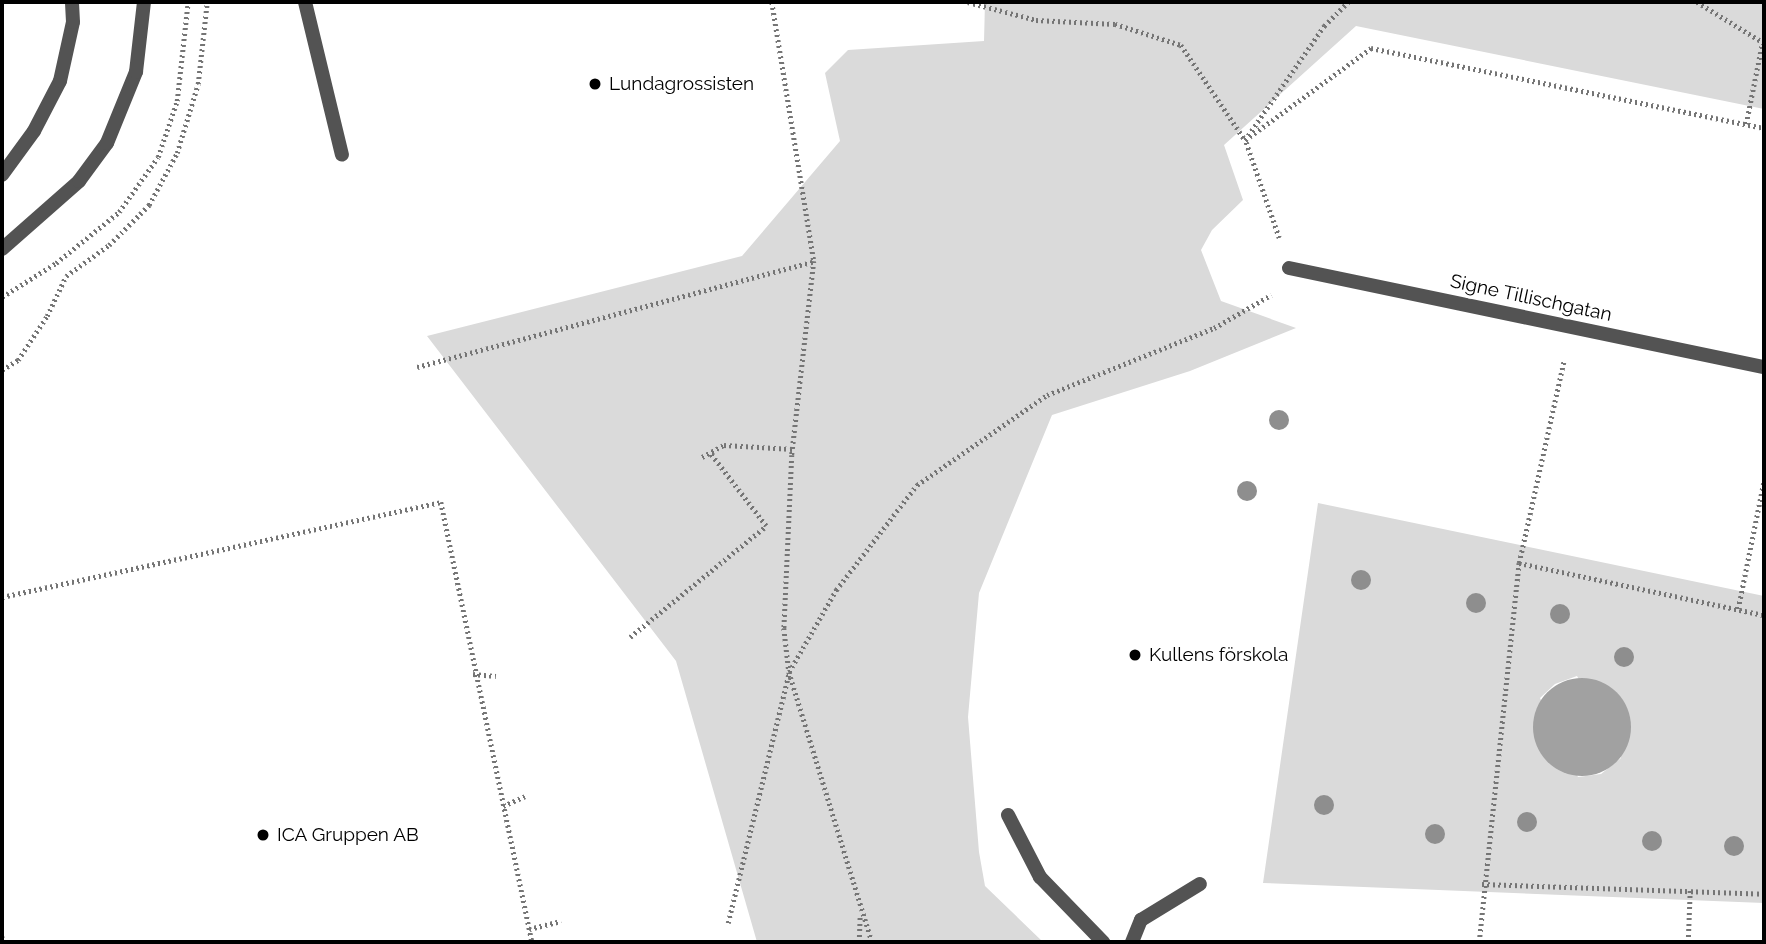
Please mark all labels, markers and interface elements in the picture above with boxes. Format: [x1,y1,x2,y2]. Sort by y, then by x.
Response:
place label: Lundagrossisten [609,73,754,95]
marker: Lundagrossisten [587,76,603,92]
street label: Signe Tillischgatan [1448,270,1614,326]
place label: Kullens förskola [1149,644,1288,666]
marker: Kullens förskola [1127,647,1143,663]
place label: ICA Gruppen AB [277,824,420,846]
marker: ICA Gruppen AB [255,827,271,843]

